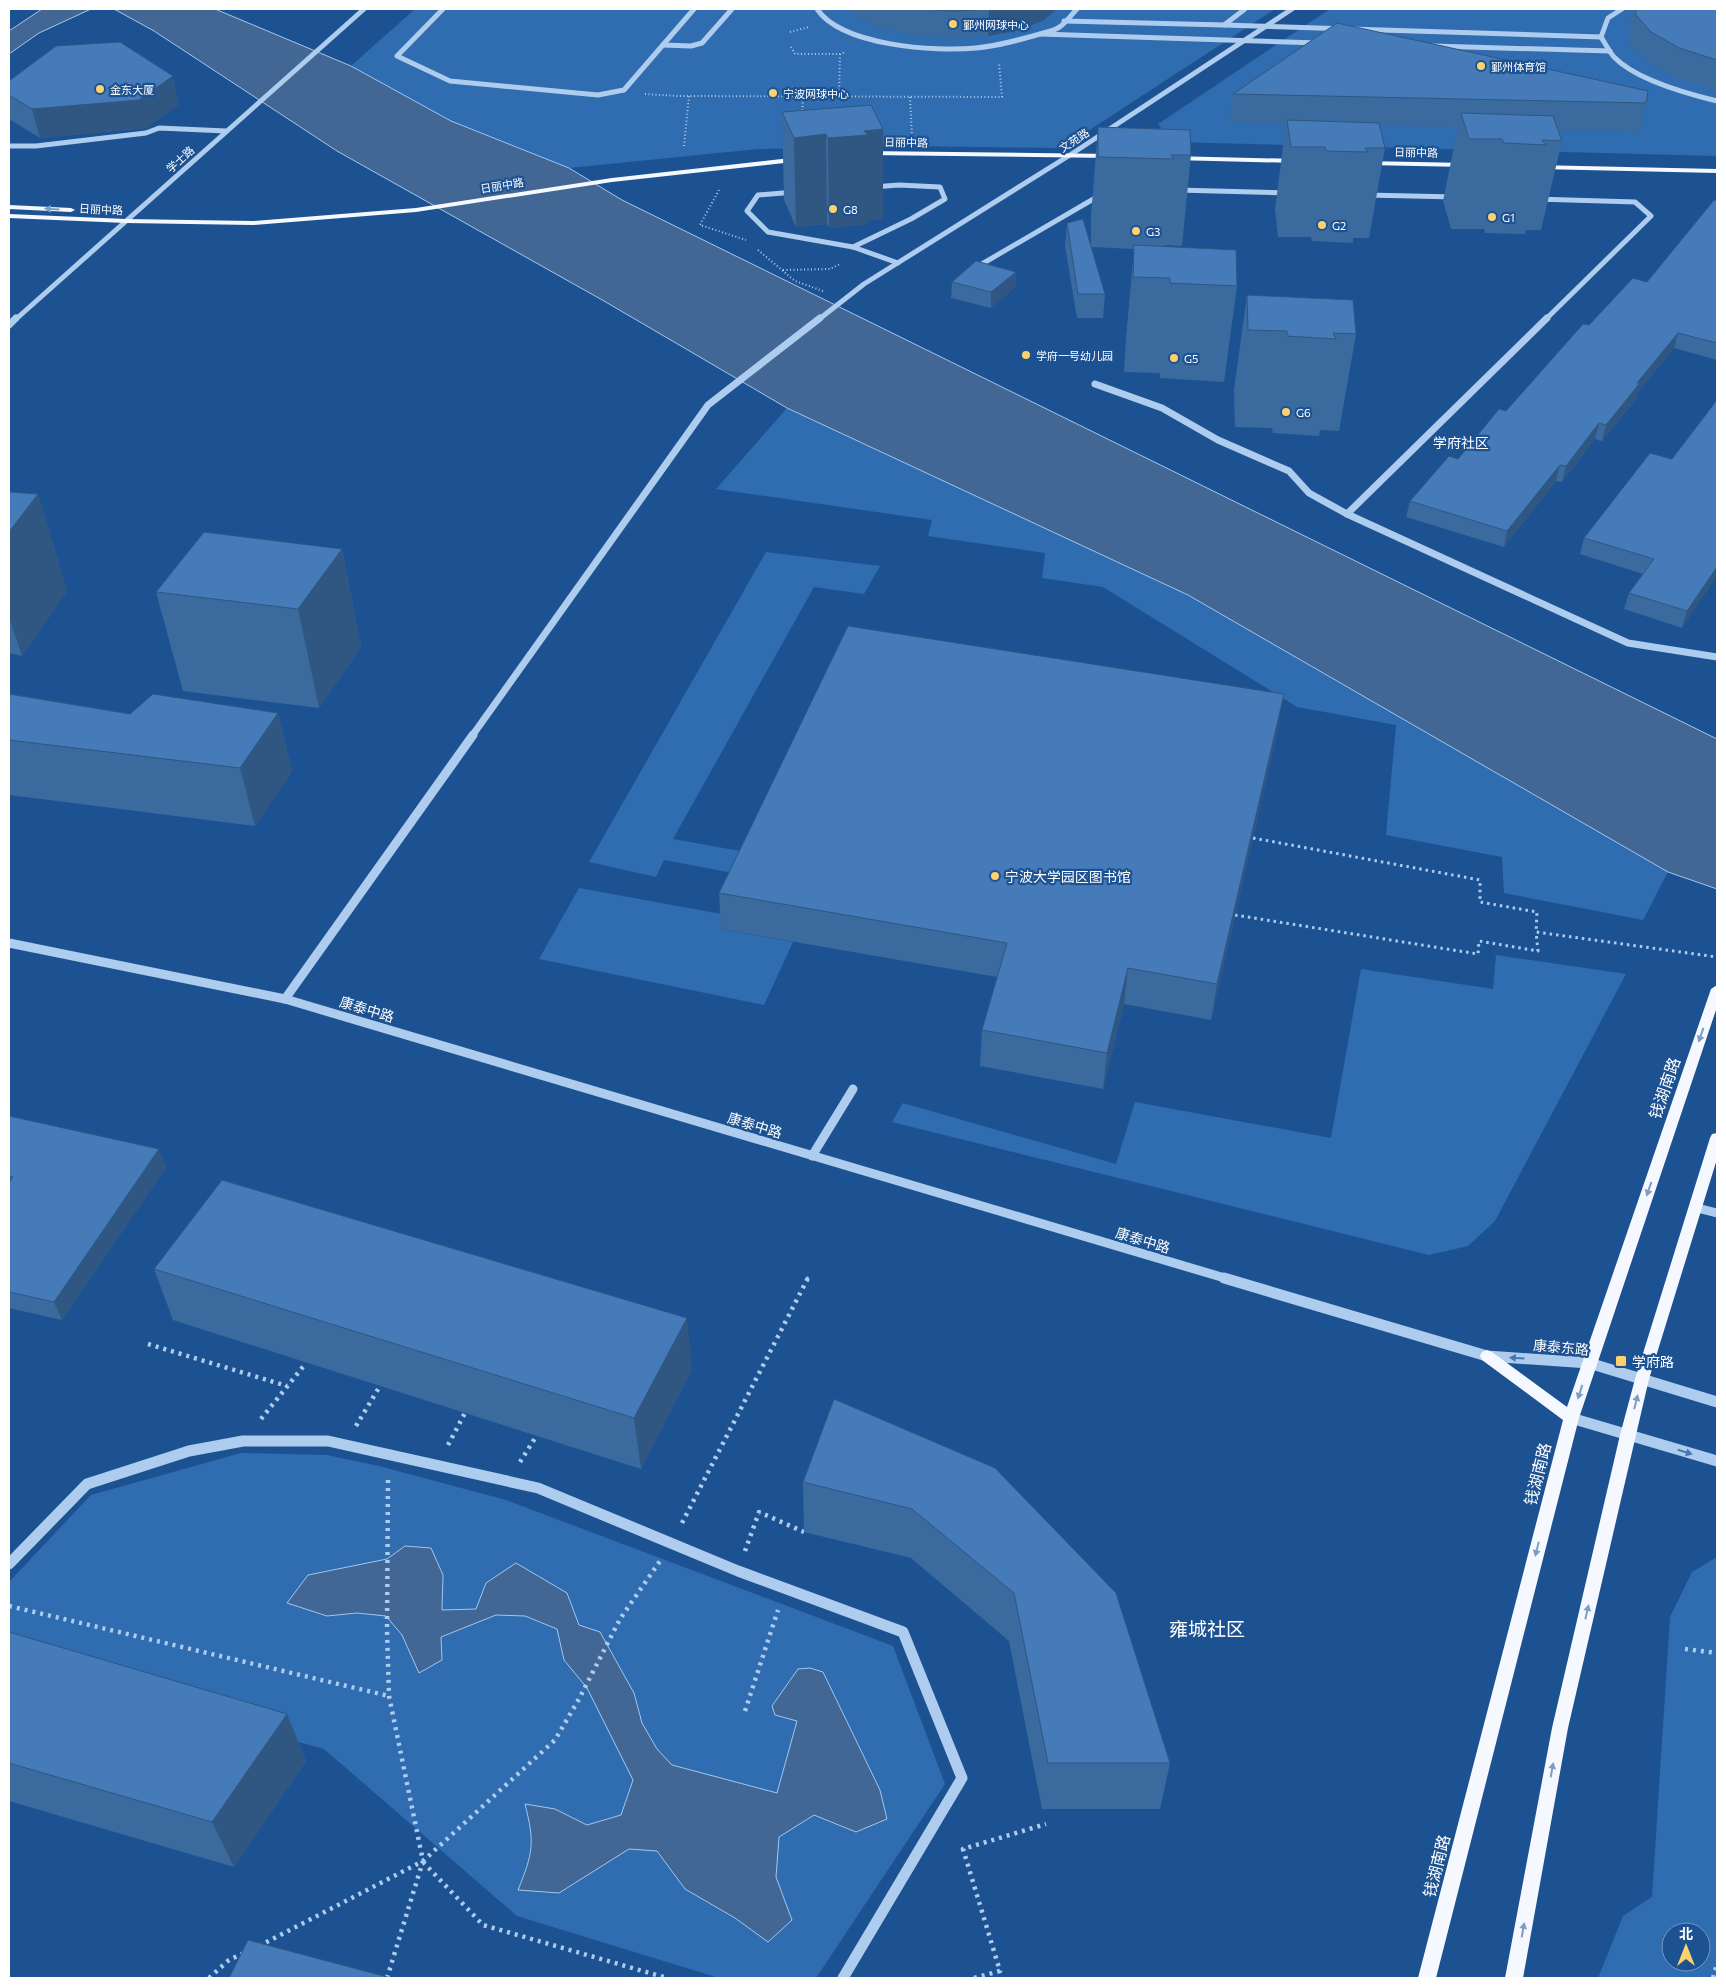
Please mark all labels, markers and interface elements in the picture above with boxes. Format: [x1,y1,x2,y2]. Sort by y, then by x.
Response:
marker: 鄞州网球中心 [947,18,959,30]
place label: 鄞州网球中心 [963,18,1029,31]
marker: 鄞州体育馆 [1475,60,1487,72]
place label: 鄞州体育馆 [1491,60,1546,73]
marker: 金东大厦 [94,83,106,95]
place label: 金东大厦 [110,83,154,96]
marker: 宁波网球中心 [767,87,779,99]
place label: 宁波网球中心 [783,87,849,100]
street label: 文苑路 [1057,126,1091,154]
street label: 日丽中路 [884,135,928,149]
street label: 学士路 [163,143,197,175]
street label: 日丽中路 [1394,145,1438,159]
street label: 日丽中路 [479,175,525,195]
street label: 日丽中路 [79,201,123,217]
marker: G8 [827,203,839,215]
place label: G8 [843,203,858,216]
one-way arrow [44,204,60,212]
marker: G1 [1486,211,1498,223]
place label: G1 [1502,211,1515,224]
marker: G2 [1316,219,1328,231]
place label: G2 [1332,219,1346,232]
marker: G3 [1130,225,1142,237]
place label: G3 [1146,225,1160,238]
marker: 学府一号幼儿园 [1020,349,1032,361]
place label: 学府一号幼儿园 [1036,349,1113,362]
marker: G5 [1168,352,1180,364]
place label: G5 [1184,352,1198,365]
marker: G6 [1280,406,1292,418]
place label: G6 [1296,406,1311,419]
district label: 学府社区 [1433,434,1489,451]
place label: 宁波大学园区图书馆 [1005,868,1131,885]
marker: 宁波大学园区图书馆 [989,870,1001,882]
street label: 康泰中路 [338,993,396,1025]
one-way arrow [1697,1028,1705,1043]
street label: 钱湖南路 [1645,1055,1683,1121]
street label: 康泰中路 [726,1109,784,1141]
one-way arrow [1645,1182,1653,1197]
street label: 康泰中路 [1114,1224,1172,1256]
street label: 康泰东路 [1532,1336,1590,1358]
place label: 学府路 [1632,1353,1674,1370]
one-way arrow [1509,1354,1525,1362]
marker: 学府路 [1614,1354,1628,1368]
one-way arrow [1575,1385,1583,1400]
one-way arrow [1632,1395,1640,1410]
street label: 钱湖南路 [1520,1441,1554,1507]
one-way arrow [1678,1448,1693,1456]
one-way arrow [1533,1542,1541,1557]
one-way arrow [1583,1604,1591,1619]
district label: 雍城社区 [1169,1617,1245,1640]
one-way arrow [1549,1762,1557,1778]
street label: 钱湖南路 [1419,1833,1453,1899]
north arrow [1661,1922,1711,1972]
one-way arrow [1519,1923,1527,1938]
text: 北 [1679,1925,1693,1942]

